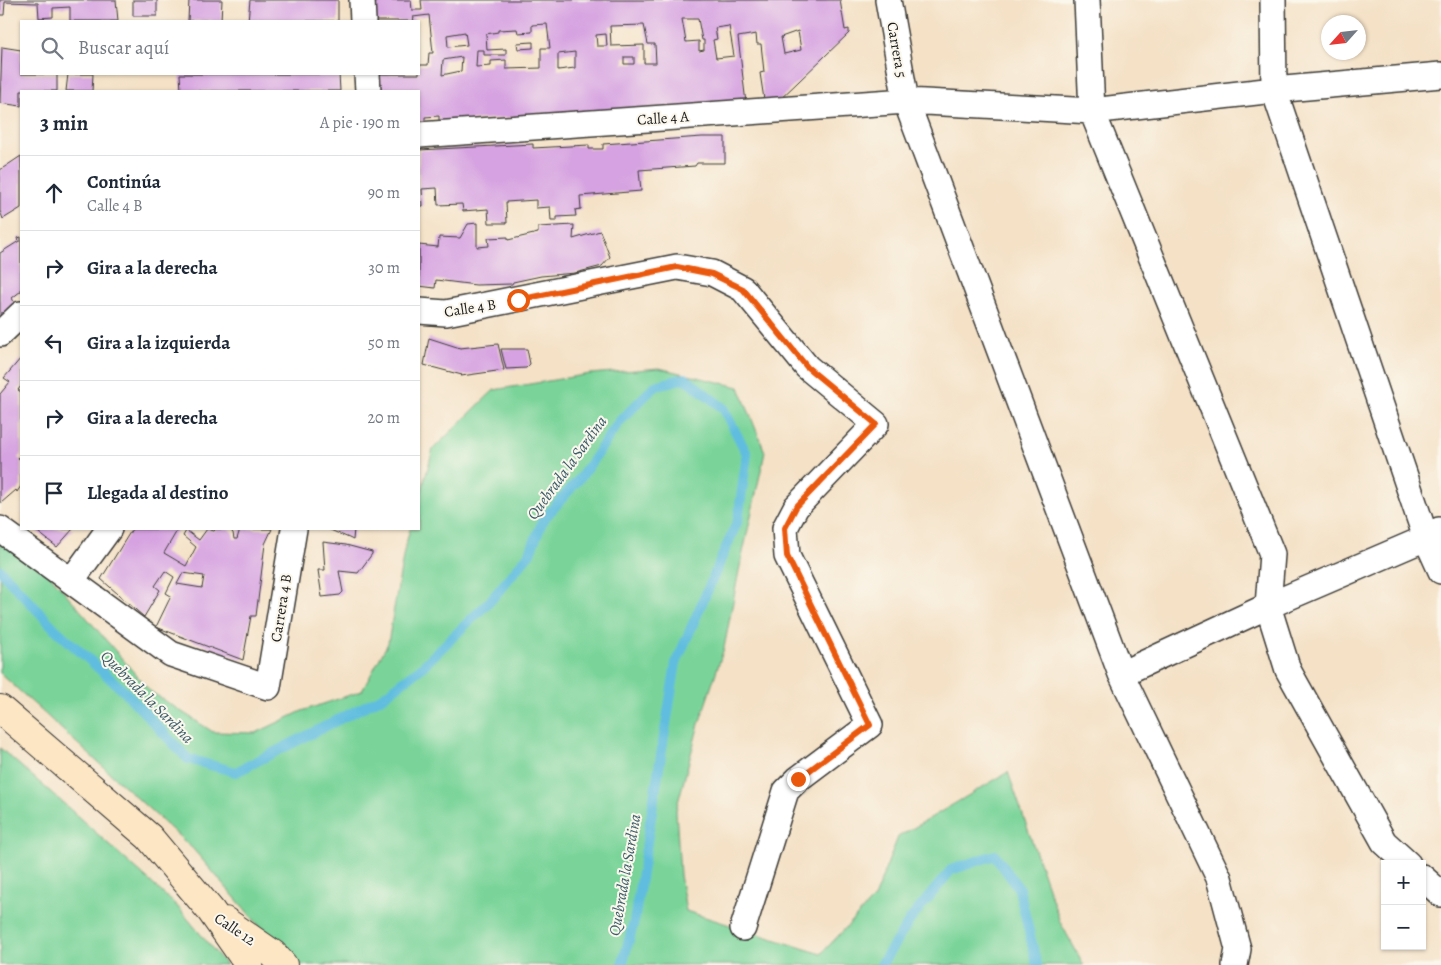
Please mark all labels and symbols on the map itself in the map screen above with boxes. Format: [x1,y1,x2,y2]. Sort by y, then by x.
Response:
north arrow [1321,15,1366,60]
street label: Carrera 5 [882,20,912,80]
street label: Calle 4 A [636,106,690,130]
route start [507,289,530,312]
street label: Calle 4 B [443,294,497,322]
water label: Quebrada la Sardina [522,411,613,524]
street label: Carrera 4 B [266,572,296,644]
water label: Quebrada la Sardina [96,646,199,749]
route end [787,768,810,791]
water label: Quebrada la Sardina [603,812,647,938]
street label: Calle 12 [210,908,260,950]

